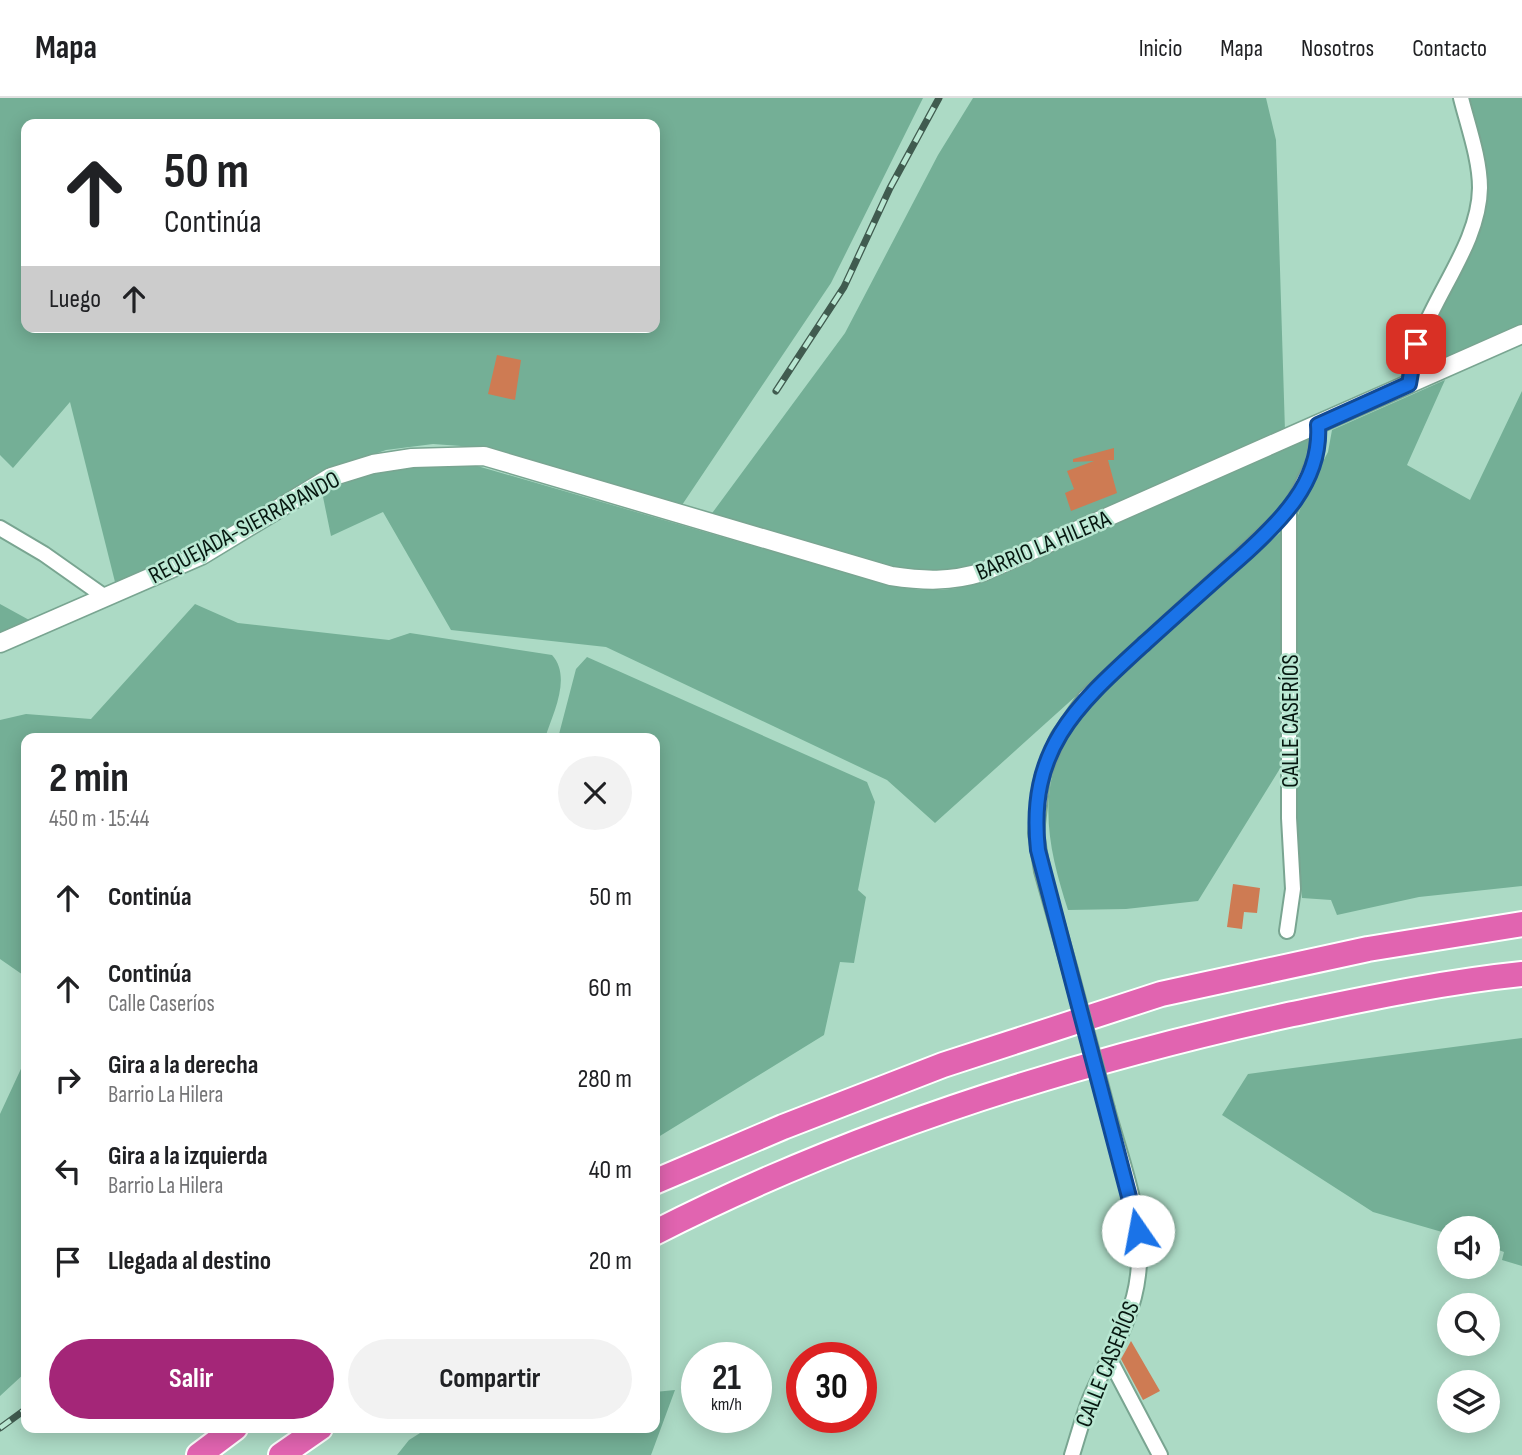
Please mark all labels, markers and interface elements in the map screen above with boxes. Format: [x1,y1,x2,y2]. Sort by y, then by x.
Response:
text: Mapa [35,28,97,68]
text: Inicio [1139,34,1182,63]
text: Mapa [1220,34,1263,63]
text: Nosotros [1301,34,1374,63]
text: Contacto [1412,34,1487,63]
text: 50 m [164,143,249,202]
icon: ahead [49,147,140,238]
text: Continúa [164,203,262,242]
icon: ahead [115,280,153,318]
text: Luego [49,284,101,315]
pin [1386,314,1446,374]
icon: arrive [1397,325,1435,363]
street label: REQUEJADA-SIERRAPANDO [144,465,345,590]
street label: BARRIO LA HILERA [971,504,1116,587]
street label: CALLE CASERÍOS [1276,654,1305,788]
text: 2 min [49,753,129,804]
button: close [558,756,632,830]
text: 450 m · 15:44 [49,805,149,833]
icon: ahead [49,879,87,917]
text: Continúa [108,882,192,913]
text: 50 m [589,882,632,913]
text: Continúa [108,959,192,990]
icon: ahead [49,970,87,1008]
text: 60 m [588,973,632,1004]
text: Calle Caseríos [108,990,215,1018]
text: Gira a la derecha [108,1050,258,1081]
icon: right [49,1061,87,1099]
text: 280 m [577,1064,632,1095]
text: Barrio La Hilera [108,1081,223,1109]
text: Gira a la izquierda [108,1141,268,1172]
icon: left [49,1152,87,1190]
text: 40 m [589,1155,632,1186]
text: Barrio La Hilera [108,1172,223,1200]
position arrow [1101,1194,1175,1268]
map controls [1437,1216,1500,1433]
button: sound [1437,1216,1500,1279]
icon: arrive [49,1243,87,1281]
text: Llegada al destino [108,1246,271,1277]
text: 20 m [589,1246,632,1277]
button: search [1437,1293,1500,1356]
street label: CALLE CASERÍOS [1069,1297,1146,1431]
button: Salir [49,1339,334,1419]
button: Compartir [348,1339,632,1419]
speed limit sign: 30 [786,1342,877,1433]
text: 21 [712,1357,741,1400]
button: layers [1437,1370,1500,1433]
text: km/h [711,1394,742,1415]

